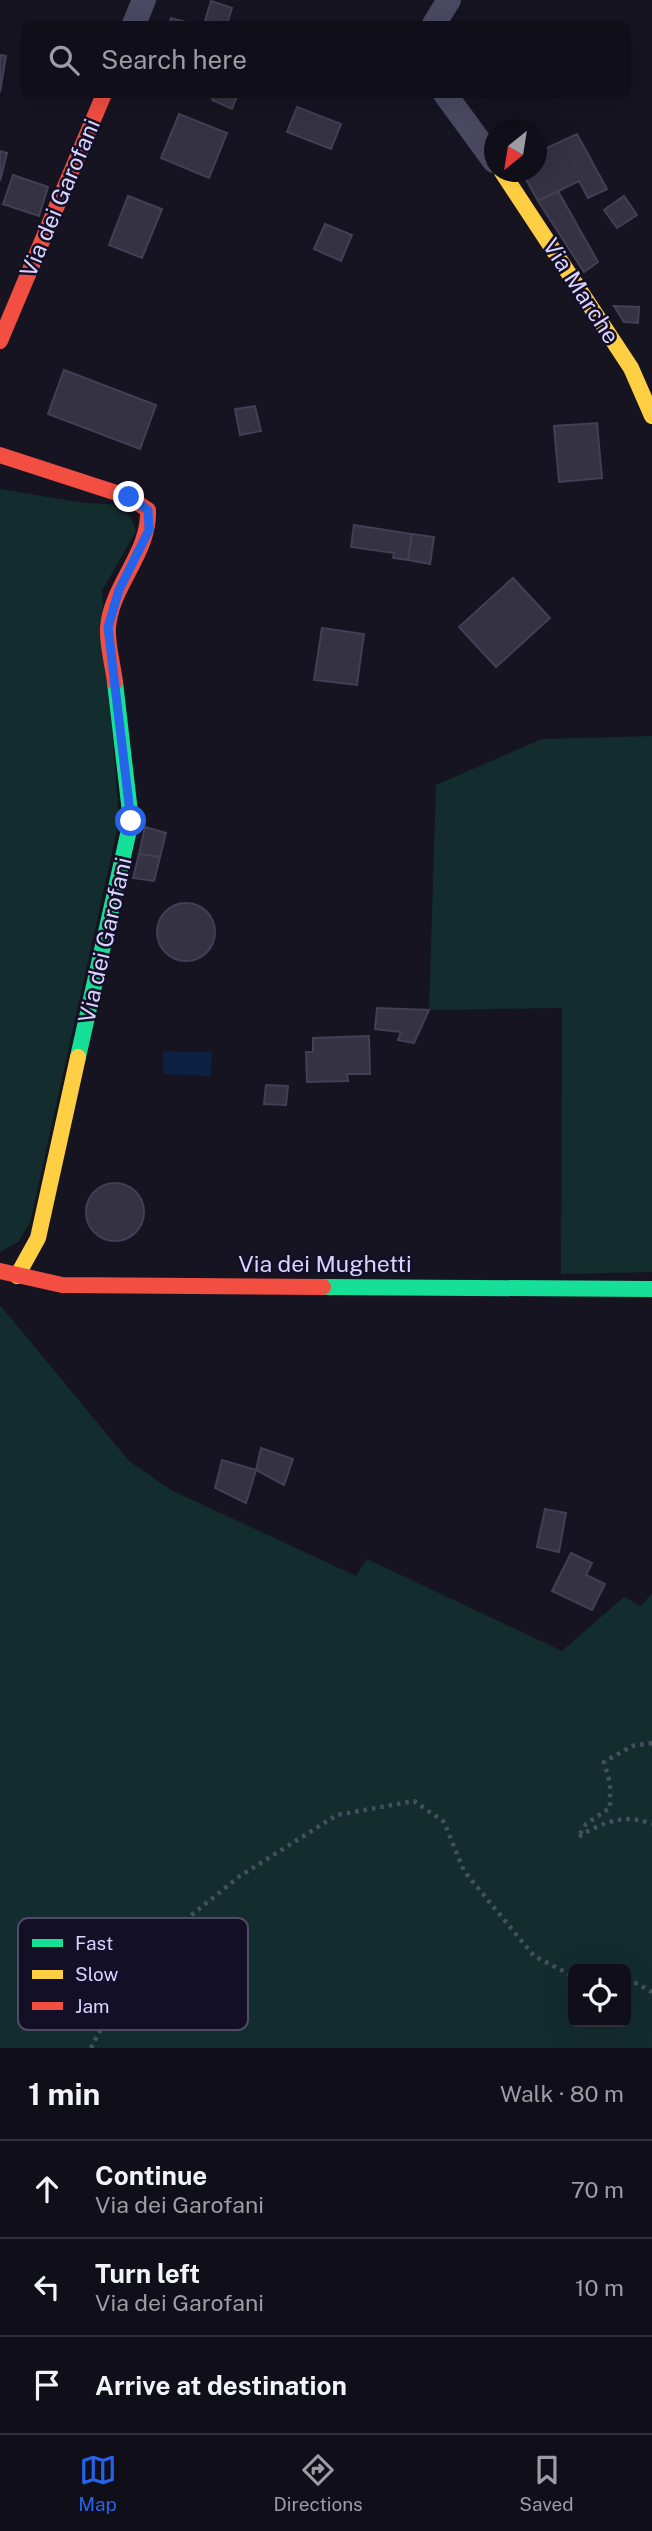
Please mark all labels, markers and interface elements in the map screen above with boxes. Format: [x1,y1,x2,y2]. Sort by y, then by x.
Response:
search box [21,21,631,98]
icon: search [45,41,83,79]
text: Search here [101,44,247,75]
street label: Via dei Garofani [14,115,105,281]
north arrow [484,119,547,182]
street label: Via Marche [537,233,625,348]
route end [113,481,144,512]
route start [115,805,146,836]
street label: Via dei Garofani [72,855,137,1025]
street label: Via dei Mughetti [238,1250,412,1277]
legend [18,1918,248,2030]
text: Fast [75,1932,113,1954]
text: Slow [75,1963,119,1985]
map controls [568,1964,631,2027]
button: locate [568,1964,631,2027]
text: Jam [75,1995,109,2017]
text: 1 min [28,2076,100,2112]
text: Walk · 80 m [500,2080,624,2107]
text: Continue [95,2160,207,2191]
icon: ahead [28,2170,66,2208]
text: 70 m [571,2176,624,2203]
text: Via dei Garofani [95,2191,264,2218]
text: Turn left [95,2258,200,2289]
icon: left [28,2268,66,2306]
text: 10 m [575,2274,624,2301]
text: Via dei Garofani [95,2289,264,2316]
icon: arrive [28,2366,66,2404]
text: Arrive at destination [95,2370,347,2401]
tab: Map [78,2451,117,2515]
tab: Directions [273,2451,363,2515]
tab: Saved [519,2451,574,2515]

